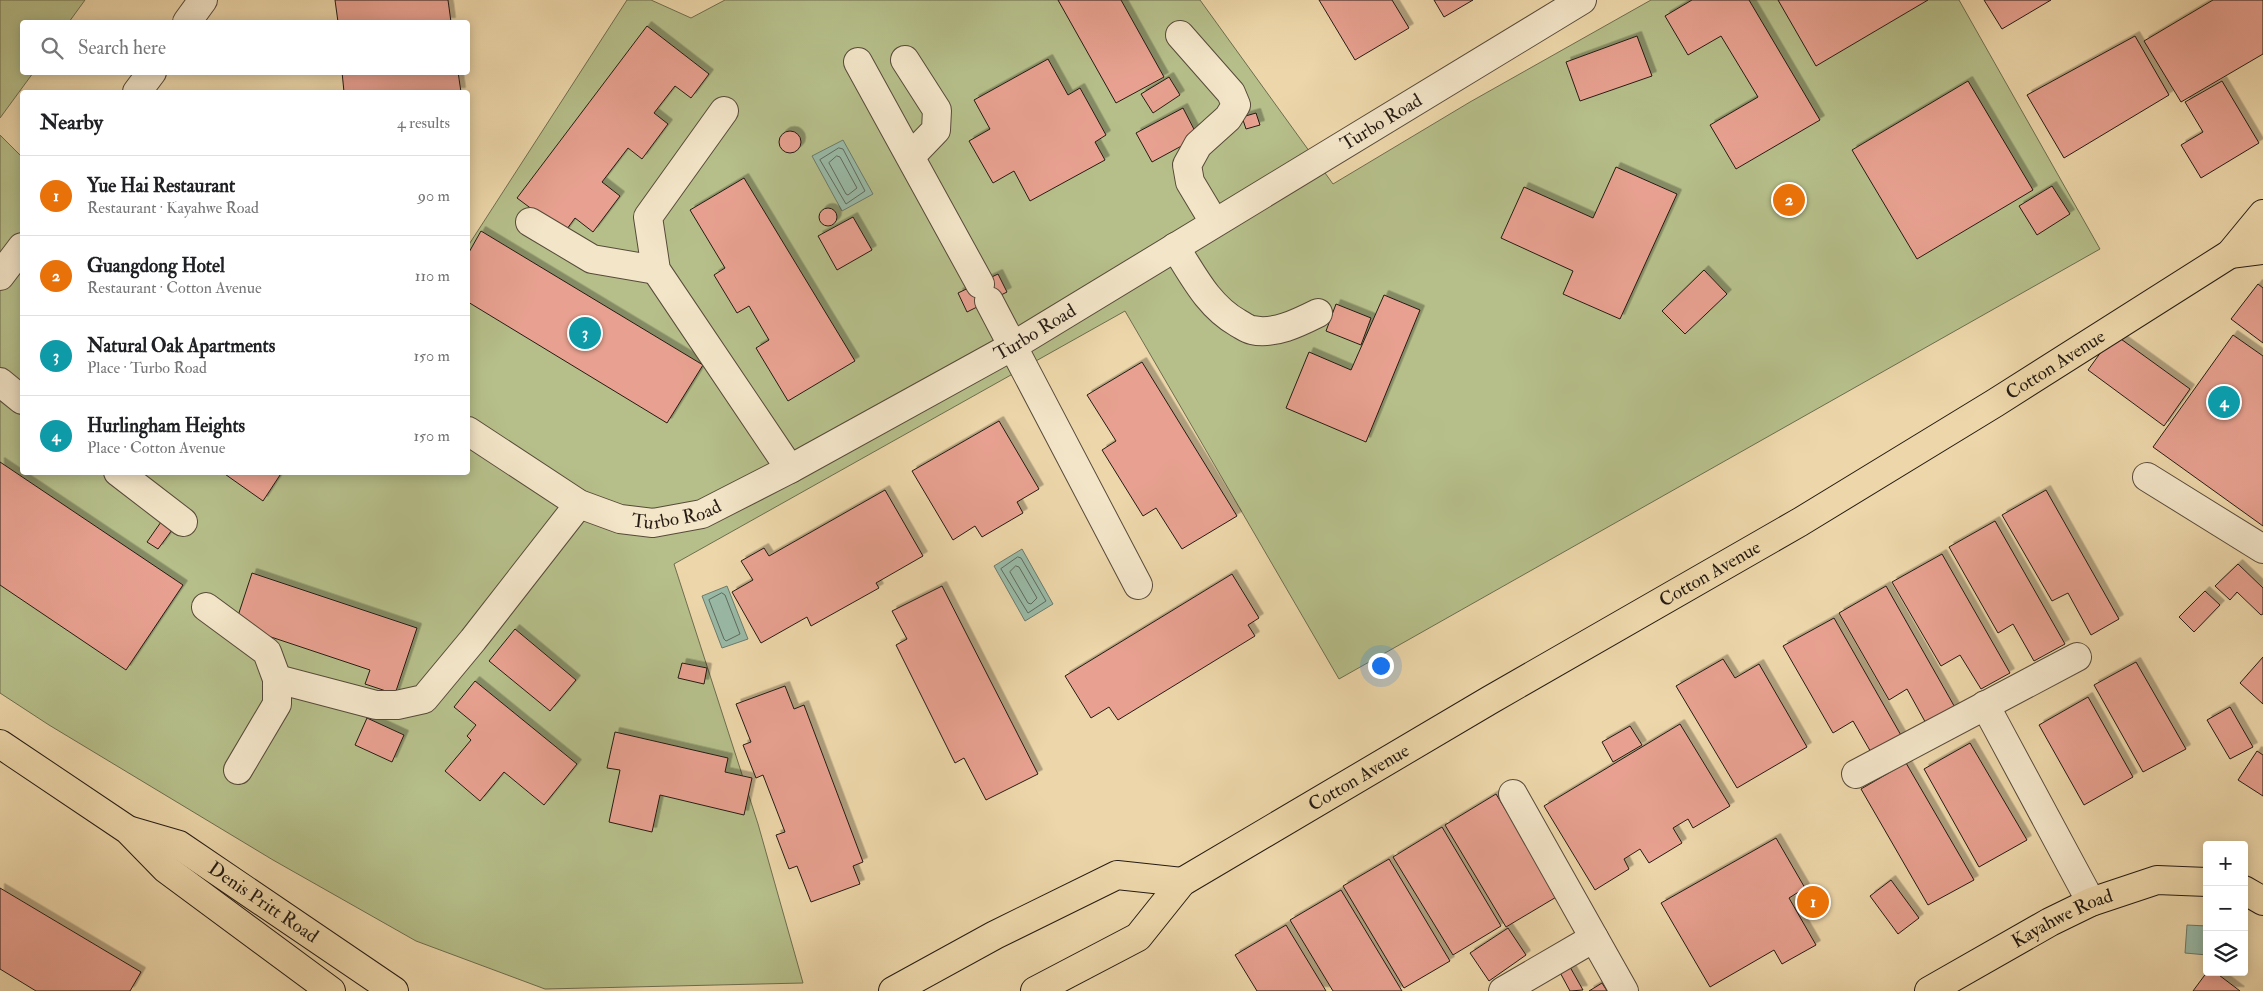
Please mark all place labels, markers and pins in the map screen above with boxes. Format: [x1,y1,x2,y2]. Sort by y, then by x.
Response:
pin: 2 [1773,181,1805,219]
pin: 3 [569,314,601,352]
pin: 4 [2208,383,2240,421]
pin: 1 [1797,883,1829,921]

